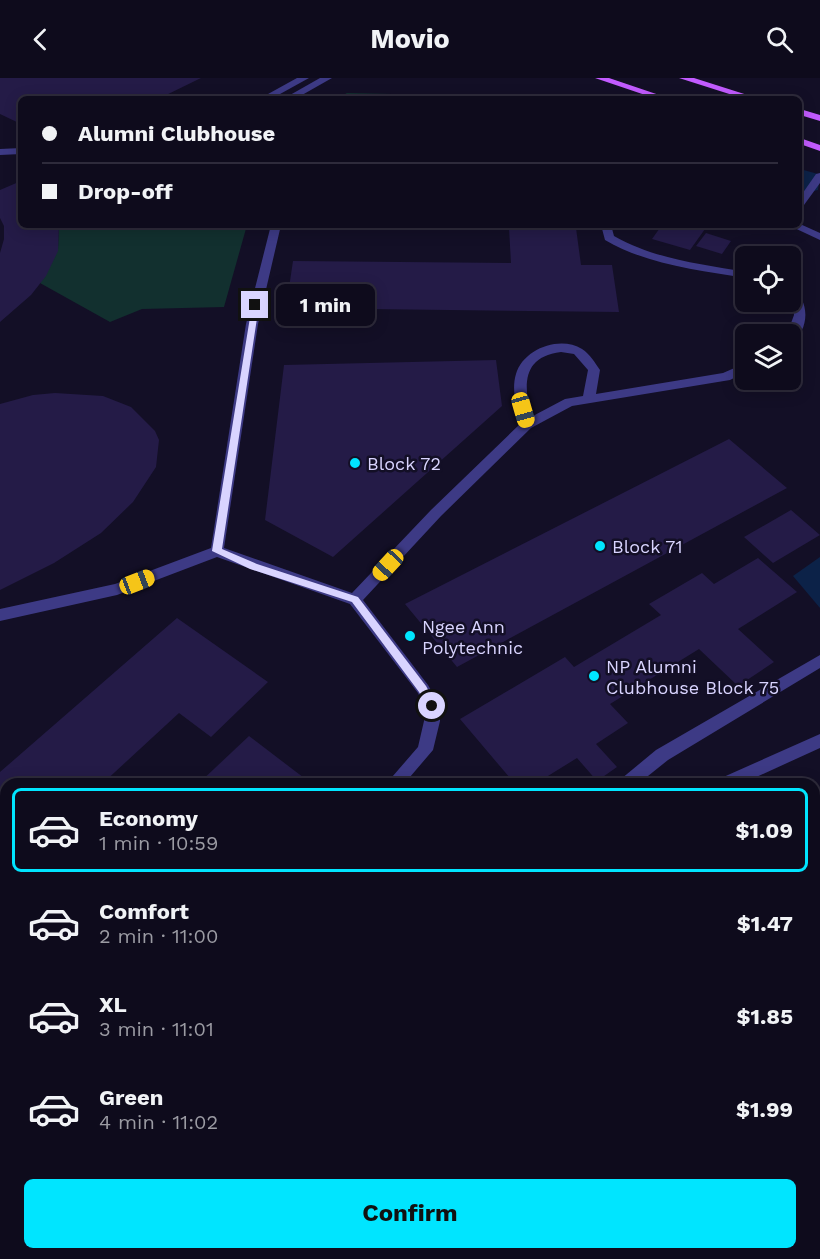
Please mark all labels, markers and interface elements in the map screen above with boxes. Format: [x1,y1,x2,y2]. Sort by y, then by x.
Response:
icon: back [24,23,57,56]
text: Movio [370,23,450,55]
icon: search [763,23,796,56]
text: Alumni Clubhouse [78,121,275,146]
text: Drop-off [78,179,173,204]
map controls [735,246,801,390]
button: locate [735,246,801,312]
callout: 1 min [276,284,375,326]
route end [241,291,268,318]
text: 1 min [300,293,351,317]
button: layers [735,324,801,390]
car [509,390,537,430]
place label: Block 72 [367,453,441,474]
marker: Block 72 [348,456,362,470]
place label: Block 71 [612,536,683,557]
marker: Block 71 [593,539,607,553]
car [369,546,407,584]
car [117,567,157,597]
place label: Ngee Ann Polytechnic [422,616,523,658]
marker: Ngee Ann Polytechnic [403,629,417,643]
place label: NP Alumni Clubhouse Block 75 [606,656,779,698]
marker: NP Alumni Clubhouse Block 75 [587,669,601,683]
route start [418,692,445,719]
icon: car [27,803,81,857]
text: Economy [99,806,198,831]
text: $1.09 [736,818,793,843]
text: 1 min · 10:59 [99,831,218,855]
icon: car [27,896,81,950]
text: Comfort [99,899,189,924]
text: $1.47 [737,911,793,936]
text: 2 min · 11:00 [99,924,218,948]
icon: car [27,989,81,1043]
text: XL [99,992,127,1017]
text: $1.85 [736,1004,793,1029]
text: 3 min · 11:01 [99,1017,214,1041]
icon: car [27,1082,81,1136]
text: Green [99,1085,163,1110]
text: $1.99 [736,1097,793,1122]
text: 4 min · 11:02 [99,1110,218,1134]
button: Confirm [24,1179,796,1248]

